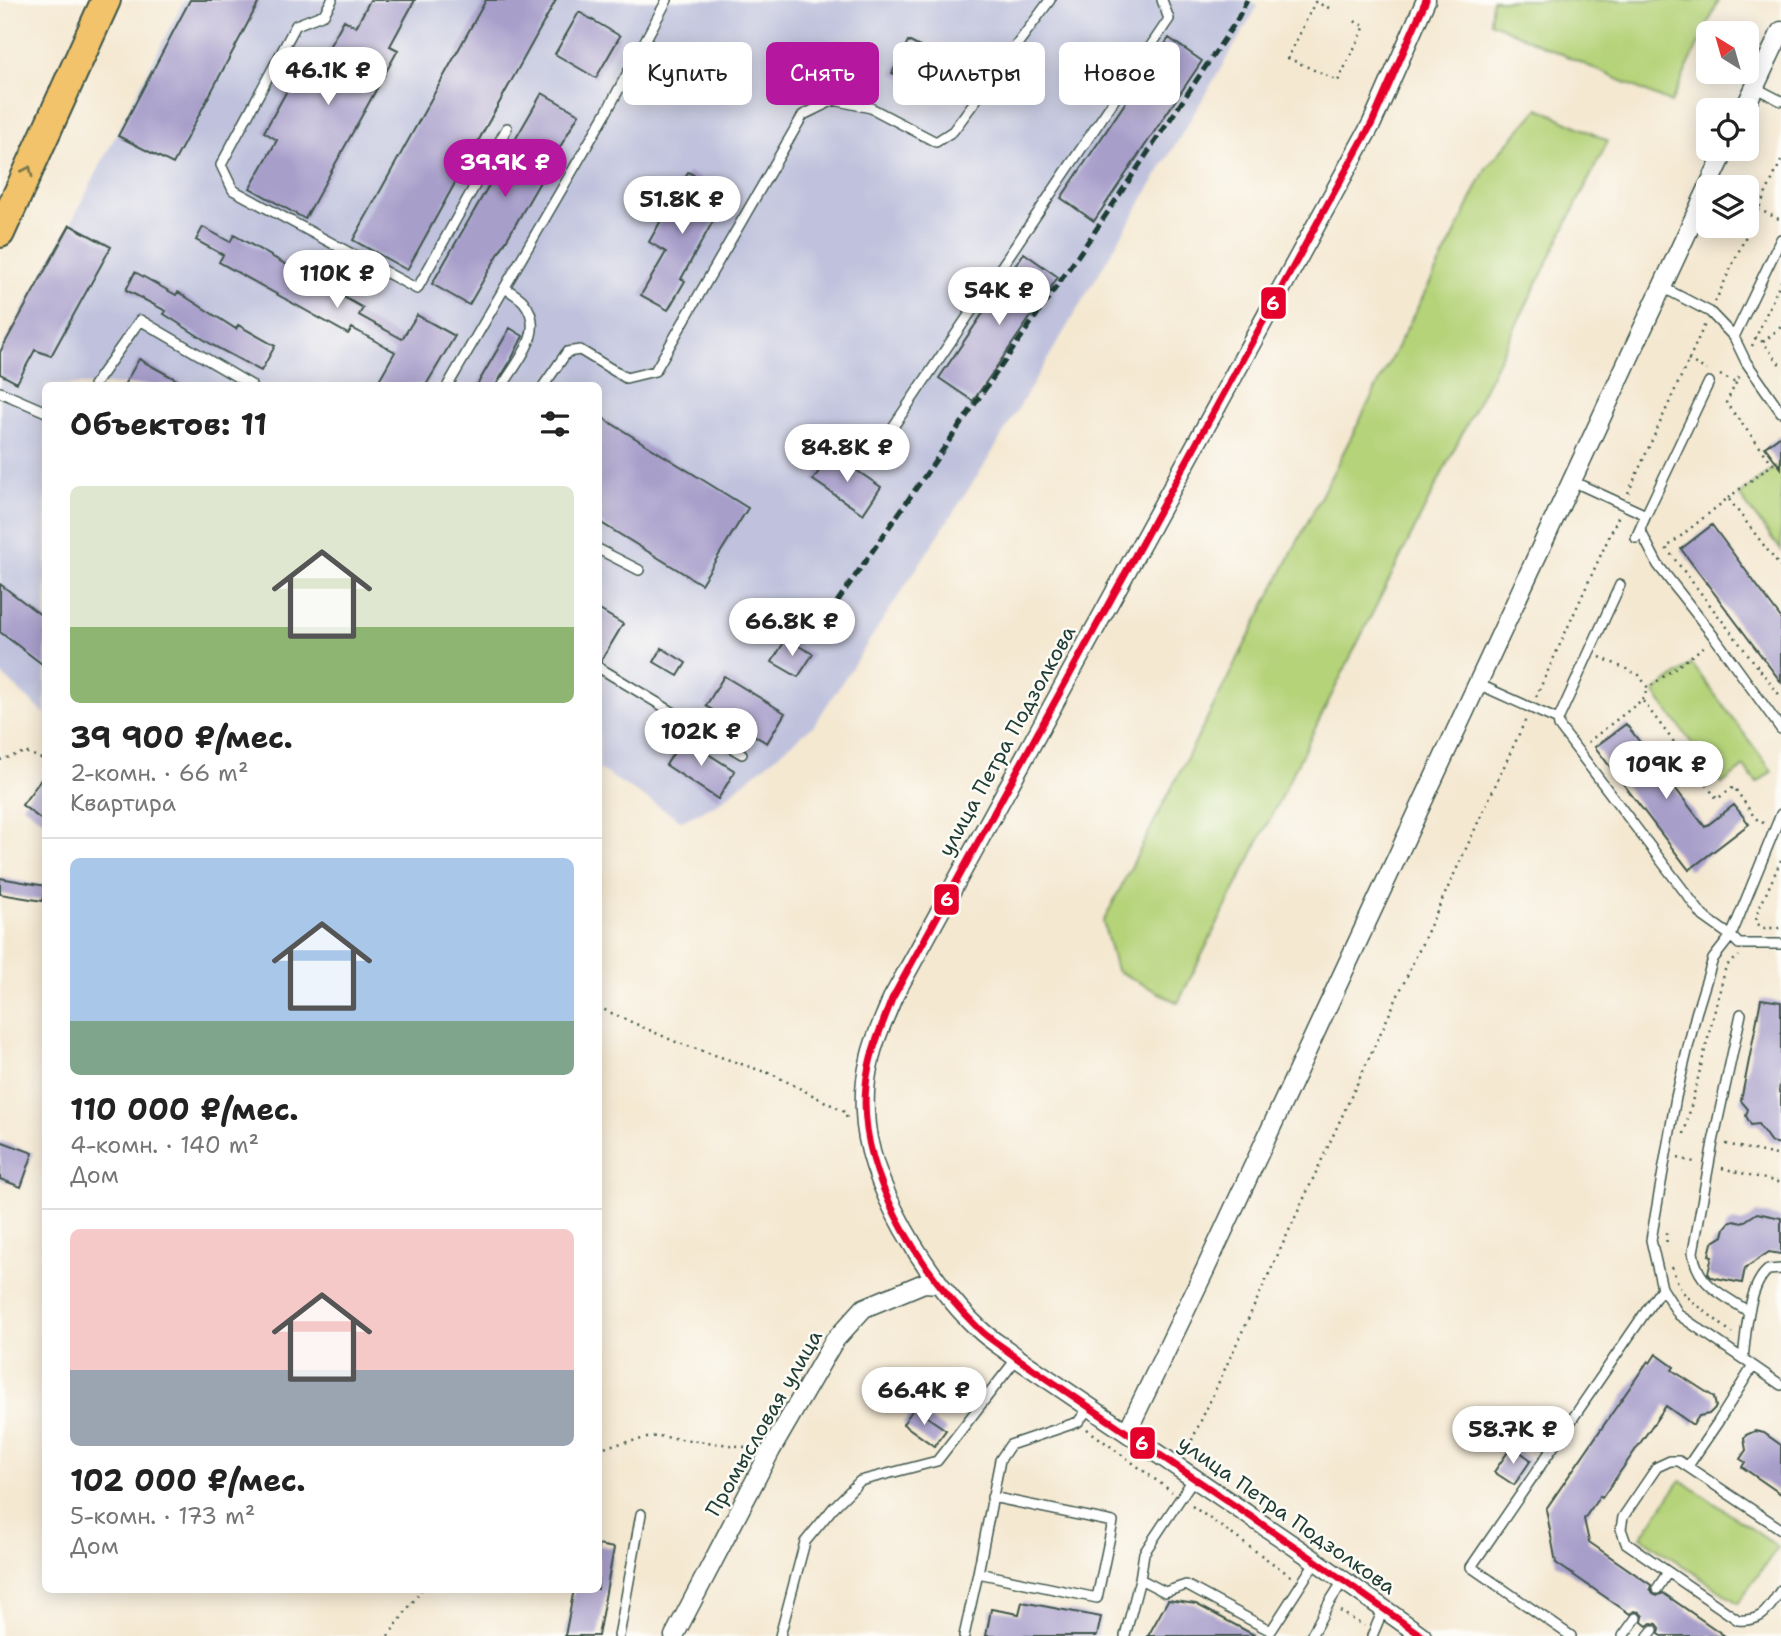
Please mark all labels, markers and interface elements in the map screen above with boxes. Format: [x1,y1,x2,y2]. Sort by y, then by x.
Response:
north arrow [1696,21,1759,84]
map controls [1696,21,1759,238]
chip: Купить [623,42,752,105]
chip: Снять [766,42,879,105]
chip: Фильтры [893,42,1045,105]
chip: Новое [1059,42,1180,105]
pin: 46.1K ₽ [263,48,393,107]
text: 46.1K ₽ [285,55,371,85]
button: locate [1696,98,1759,161]
pin: 39.9K ₽ [440,140,570,199]
text: 39.9K ₽ [460,147,550,177]
one-way arrow [20,165,34,178]
button: layers [1696,175,1759,238]
pin: 51.8K ₽ [617,176,747,236]
text: 51.8K ₽ [640,184,724,214]
pin: 110K ₽ [280,250,394,310]
text: 110K ₽ [299,258,375,288]
pin: 54K ₽ [950,268,1048,327]
text: 54K ₽ [964,275,1034,305]
line badge: 6 [1260,286,1287,320]
text: 6 [1266,291,1280,316]
text: Объектов: 11 [70,404,267,445]
icon: filters [536,405,574,443]
pin: 84.8K ₽ [782,424,912,484]
text: 84.8K ₽ [801,432,893,462]
icon: home [259,531,385,657]
pin: 66.8K ₽ [727,598,857,658]
text: 66.8K ₽ [745,606,839,636]
street label: улица Петра Подзолкова [932,621,1082,861]
pin: 102K ₽ [644,708,758,768]
text: 102K ₽ [661,716,741,746]
text: 39 900 ₽/мес. [70,717,293,758]
pin: 109K ₽ [1609,742,1723,801]
text: 109K ₽ [1625,749,1707,779]
text: 2-комн. · 66 m² [70,758,249,788]
text: Квартира [70,788,176,818]
line badge: 6 [933,883,960,916]
text: 6 [940,887,954,912]
icon: home [259,903,385,1029]
text: 110 000 ₽/мес. [70,1089,299,1130]
text: 4-комн. · 140 m² [70,1130,259,1160]
text: Дом [70,1160,119,1190]
icon: home [259,1274,385,1400]
street label: Промысловая улица [699,1325,829,1521]
pin: 66.4K ₽ [859,1368,989,1427]
text: 66.4K ₽ [878,1375,970,1405]
pin: 58.7K ₽ [1448,1406,1578,1466]
text: 58.7K ₽ [1468,1414,1558,1444]
line badge: 6 [1129,1426,1156,1460]
street label: улица Петра Подзолкова [1173,1429,1401,1601]
text: 6 [1135,1431,1149,1456]
text: 102 000 ₽/мес. [70,1460,306,1501]
text: 5-комн. · 173 m² [70,1501,255,1531]
text: Дом [70,1531,119,1561]

